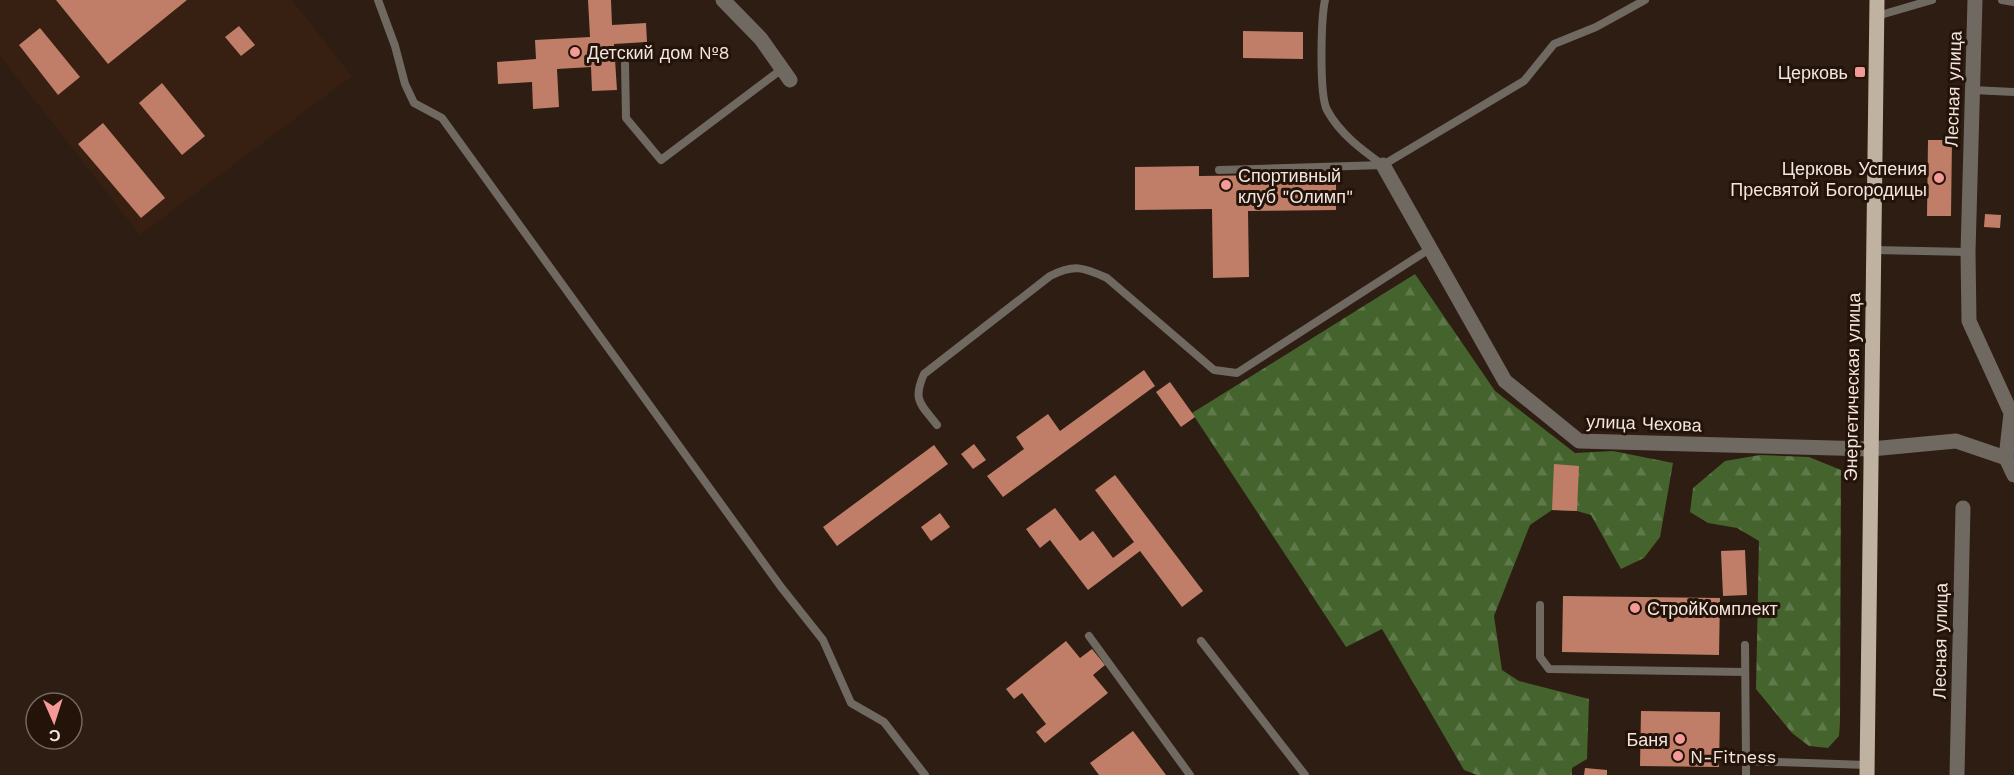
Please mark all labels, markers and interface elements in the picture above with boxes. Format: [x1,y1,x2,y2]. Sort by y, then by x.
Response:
street label: Лесная улица [1940,30,1966,147]
place label: Детский дом №8 [587,42,730,63]
marker: Детский дом №8 [568,45,582,59]
place label: Церковь [1778,62,1848,83]
marker: Церковь [1853,65,1867,79]
place label: Церковь Успения Пресвятой Богородицы [1730,158,1927,200]
place label: Спортивный клуб "Олимп" [1238,165,1353,207]
marker: Церковь Успения Пресвятой Богородицы [1932,171,1946,185]
marker: Спортивный клуб "Олимп" [1219,178,1233,192]
street label: Энергетическая улица [1840,291,1864,482]
street label: улица Чехова [1586,410,1703,436]
street label: Лесная улица [1928,582,1952,699]
place label: СтройКомплект [1647,598,1778,619]
marker: СтройКомплект [1628,601,1642,615]
north arrow [24,691,84,751]
text: С [48,726,61,745]
place label: Баня [1626,729,1668,750]
marker: Баня [1673,732,1687,746]
place label: N-Fitness [1690,746,1776,767]
marker: N-Fitness [1671,749,1685,763]

